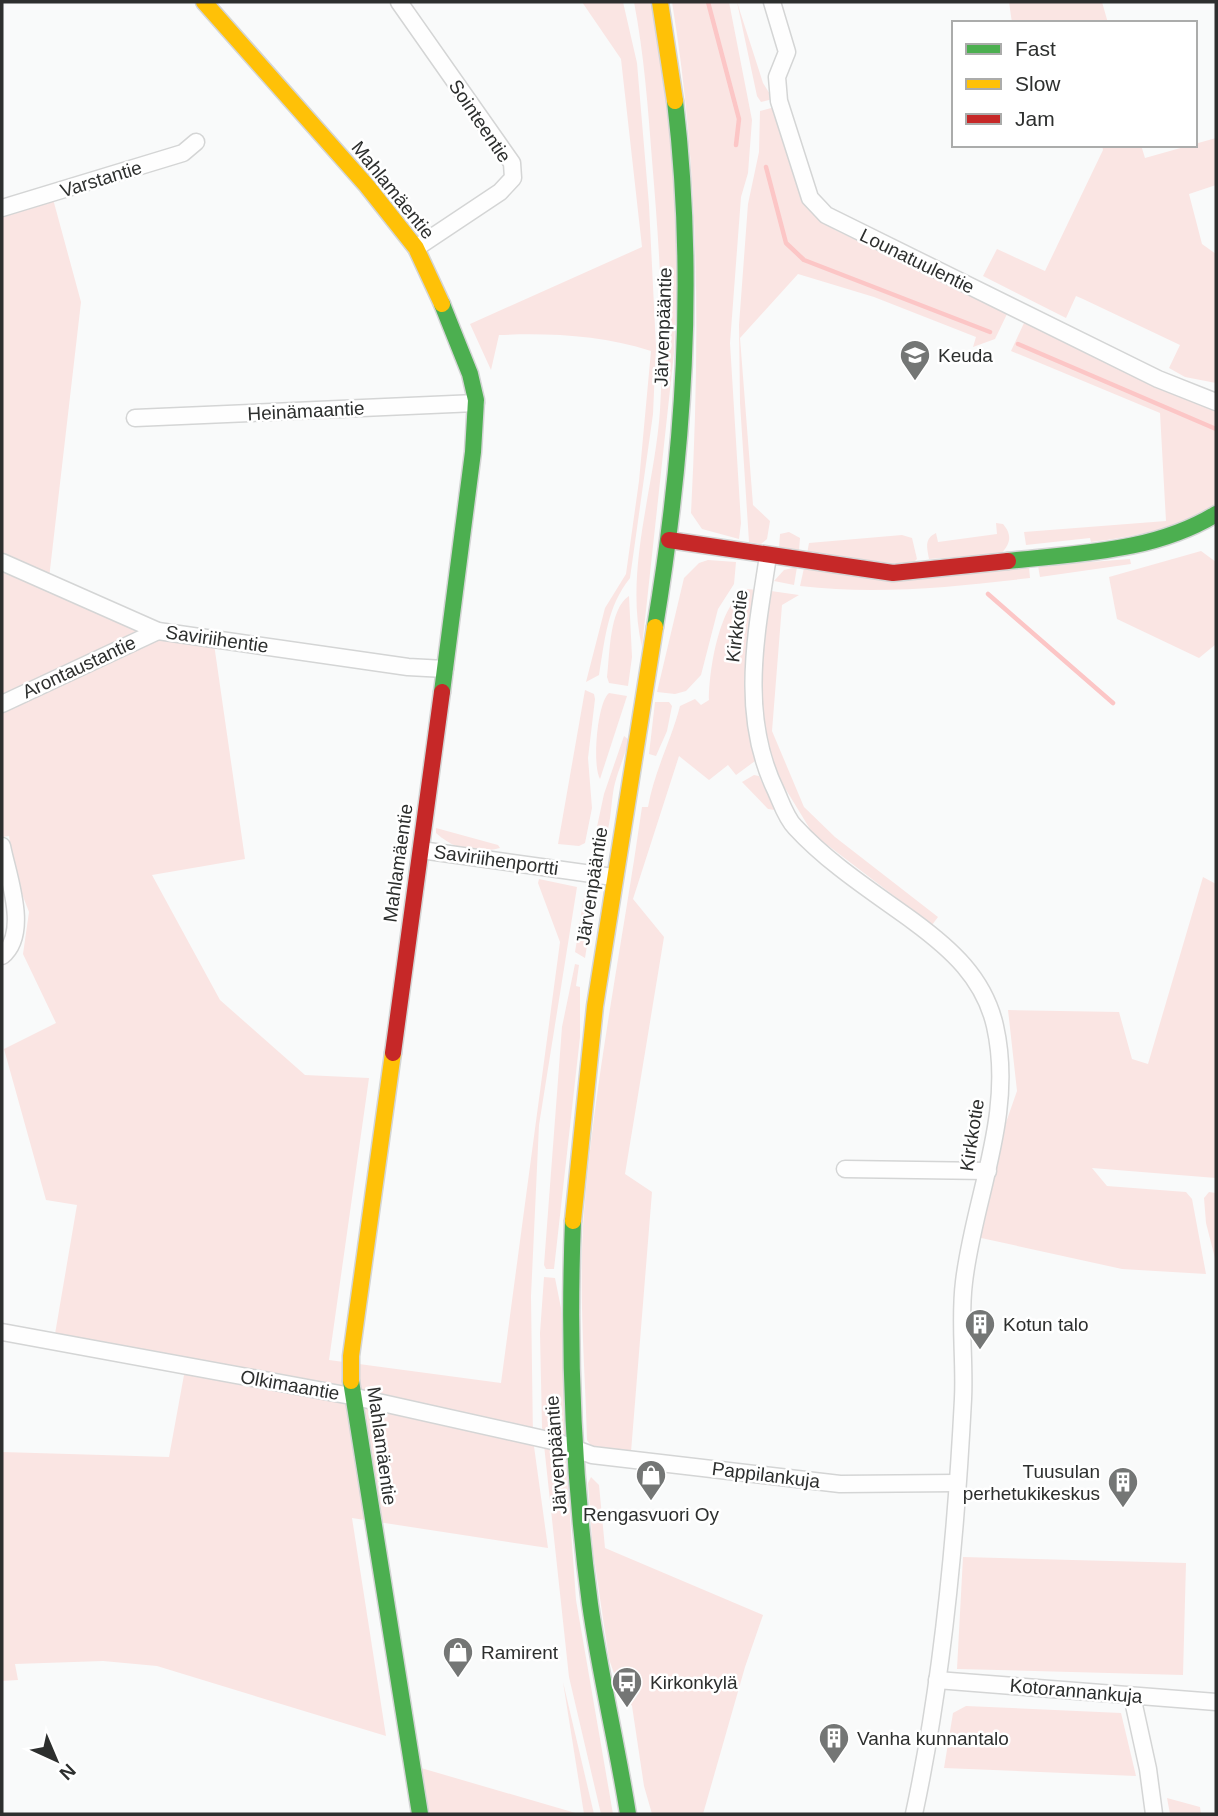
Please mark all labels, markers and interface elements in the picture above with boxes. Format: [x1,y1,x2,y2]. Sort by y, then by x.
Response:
legend [952,21,1197,147]
text: Fast [1015,37,1056,60]
text: Slow [1015,72,1061,95]
street label: Sointeentie [445,76,515,166]
text: Jam [1015,107,1055,130]
street label: Mahlamäentie [347,137,439,243]
street label: Varstantie [58,157,144,201]
street label: Lounatuulentie [856,224,978,298]
street label: Järvenpääntie [650,267,676,387]
school or university icon: Keuda [898,338,932,382]
place label: Keuda [938,345,993,366]
street label: Heinämaantie [247,397,365,425]
street label: Kirkkotie [722,589,752,663]
street label: Saviriihentie [164,621,270,657]
street label: Arontaustantie [19,632,139,702]
street label: Mahlamäentie [379,802,417,924]
street label: Järvenpääntie [572,825,612,947]
street label: Saviriihenportti [432,841,560,879]
street label: Kirkkotie [956,1097,988,1173]
building icon: Kotun talo [963,1307,997,1351]
place label: Kotun talo [1003,1314,1089,1335]
street label: Olkimaantie [239,1366,341,1404]
street label: Mahlamäentie [363,1385,401,1507]
street label: Järvenpääntie [541,1395,571,1515]
shop icon: Rengasvuori Oy [634,1458,668,1502]
street label: Pappilankuja [711,1458,822,1492]
place label: Tuusulan perhetukikeskus [963,1461,1100,1504]
building icon: Tuusulan perhetukikeskus [1106,1465,1140,1509]
place label: Rengasvuori Oy [583,1504,720,1525]
shop icon: Ramirent [441,1635,475,1679]
place label: Ramirent [481,1642,559,1663]
bus stop icon: Kirkonkylä [610,1665,644,1709]
place label: Kirkonkylä [650,1672,738,1693]
street label: Kotorannankuja [1009,1675,1144,1707]
building icon: Vanha kunnantalo [817,1721,851,1765]
north arrow [21,1725,91,1795]
place label: Vanha kunnantalo [857,1728,1009,1749]
text: N [55,1760,80,1784]

